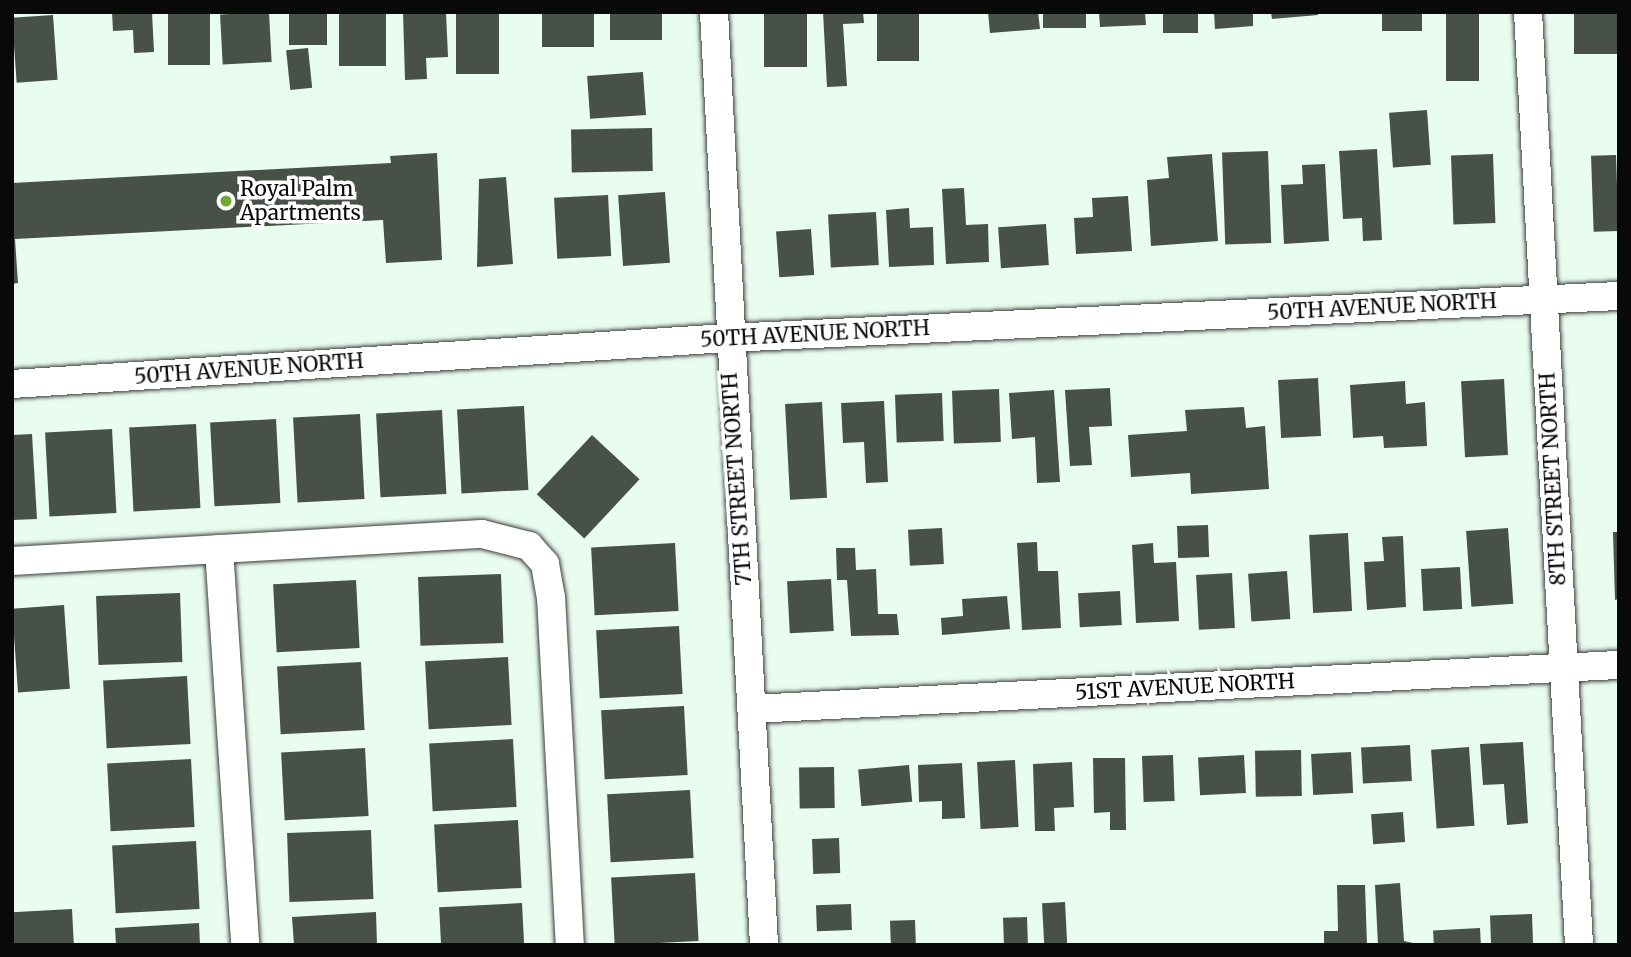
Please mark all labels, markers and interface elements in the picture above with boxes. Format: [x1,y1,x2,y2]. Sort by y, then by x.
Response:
place label: Royal Palm Apartments [240,176,361,226]
marker: Royal Palm Apartments [218,193,234,209]
street label: 50TH AVENUE NORTH [1267,288,1497,326]
street label: 50TH AVENUE NORTH [700,315,930,353]
street label: 50TH AVENUE NORTH [133,348,365,390]
street label: 7TH STREET NORTH [717,372,757,586]
street label: 8TH STREET NORTH [1535,372,1571,586]
street label: 51ST AVENUE NORTH [1074,669,1296,705]

